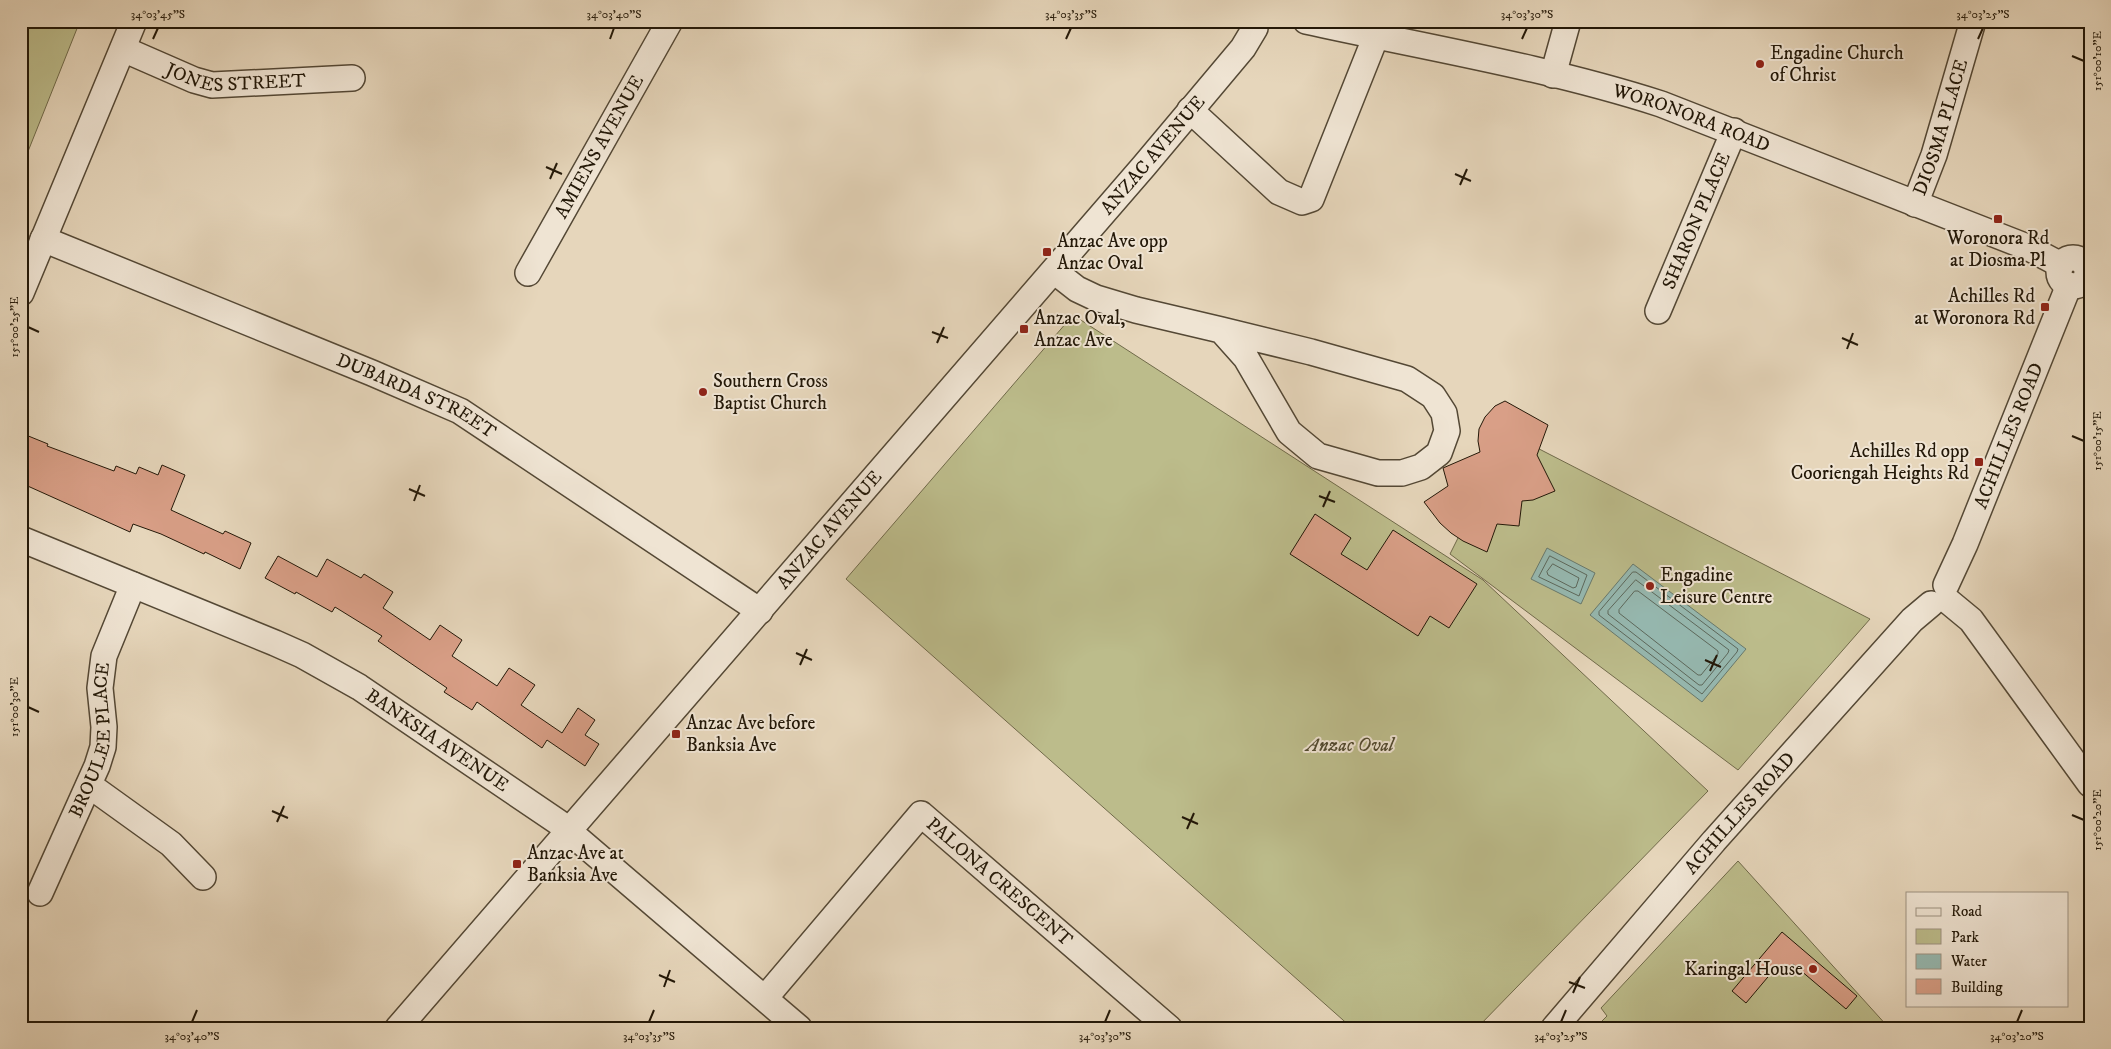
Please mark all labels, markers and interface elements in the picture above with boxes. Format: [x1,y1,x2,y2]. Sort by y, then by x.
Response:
text: 34°03'45"S [131,7,185,22]
text: 34°03'40"S [587,7,641,22]
text: 34°03'35"S [1045,7,1097,22]
text: 34°03'30"S [1501,7,1553,22]
text: 34°03'25"S [1956,7,2010,22]
text: 151°00'10"E [2090,31,2105,91]
place label: Engadine Church of Christ [1770,42,1904,87]
street label: DIOSMA PLACE [1908,56,1973,199]
street label: JONES STREET [161,57,307,96]
marker: Engadine Church of Christ [1754,58,1766,70]
street label: AMIENS AVENUE [550,71,649,223]
street label: WORONORA ROAD [1609,78,1773,157]
street label: ANZAC AVENUE [1096,91,1210,219]
street label: SHARON PLACE [1657,149,1735,293]
marker: Woronora Rd at Diosma Pl [1992,213,2004,225]
place label: Woronora Rd at Diosma Pl [1946,227,2050,272]
place label: Anzac Ave opp Anzac Oval [1057,230,1168,275]
marker: Anzac Ave opp Anzac Oval [1041,246,1053,258]
place label: Achilles Rd at Woronora Rd [1914,285,2036,330]
text: 151°00'25"E [7,296,22,357]
marker: Achilles Rd at Woronora Rd [2039,301,2051,313]
place label: Anzac Oval, Anzac Ave [1034,307,1125,352]
marker: Anzac Oval, Anzac Ave [1018,323,1030,335]
street label: DUBARDA STREET [333,348,501,444]
street label: ACHILLES ROAD [1969,359,2048,512]
place label: Southern Cross Baptist Church [713,370,828,415]
marker: Southern Cross Baptist Church [697,386,709,398]
text: 151°00'15"E [2090,411,2105,471]
place label: Achilles Rd opp Cooriengah Heights Rd [1791,440,1970,485]
marker: Achilles Rd opp Cooriengah Heights Rd [1973,456,1985,468]
street label: ANZAC AVENUE [772,466,887,594]
place label: Engadine Leisure Centre [1660,564,1772,609]
marker: Engadine Leisure Centre [1644,580,1656,592]
street label: BROULEE PLACE [64,661,116,821]
text: 151°00'30"E [7,677,22,737]
street label: BANKSIA AVENUE [361,684,513,797]
place label: Anzac Ave before Banksia Ave [686,712,816,757]
marker: Anzac Ave before Banksia Ave [670,728,682,740]
park label: Anzac Oval [1304,734,1396,757]
street label: ACHILLES ROAD [1679,747,1800,879]
text: 151°00'20"E [2090,789,2105,851]
street label: PALONA CRESCENT [922,812,1078,952]
place label: Anzac Ave at Banksia Ave [527,842,624,887]
marker: Anzac Ave at Banksia Ave [511,858,523,870]
legend [1906,892,2068,1006]
text: Road [1951,902,1983,921]
text: Park [1951,928,1980,947]
text: Water [1950,952,1987,971]
place label: Karingal House [1684,958,1803,981]
marker: Karingal House [1807,963,1819,975]
text: Building [1951,978,2003,997]
text: 34°03'40"S [165,1029,219,1044]
text: 34°03'35"S [623,1029,675,1044]
text: 34°03'30"S [1079,1029,1131,1044]
text: 34°03'25"S [1534,1029,1588,1044]
text: 34°03'20"S [1990,1029,2044,1044]

